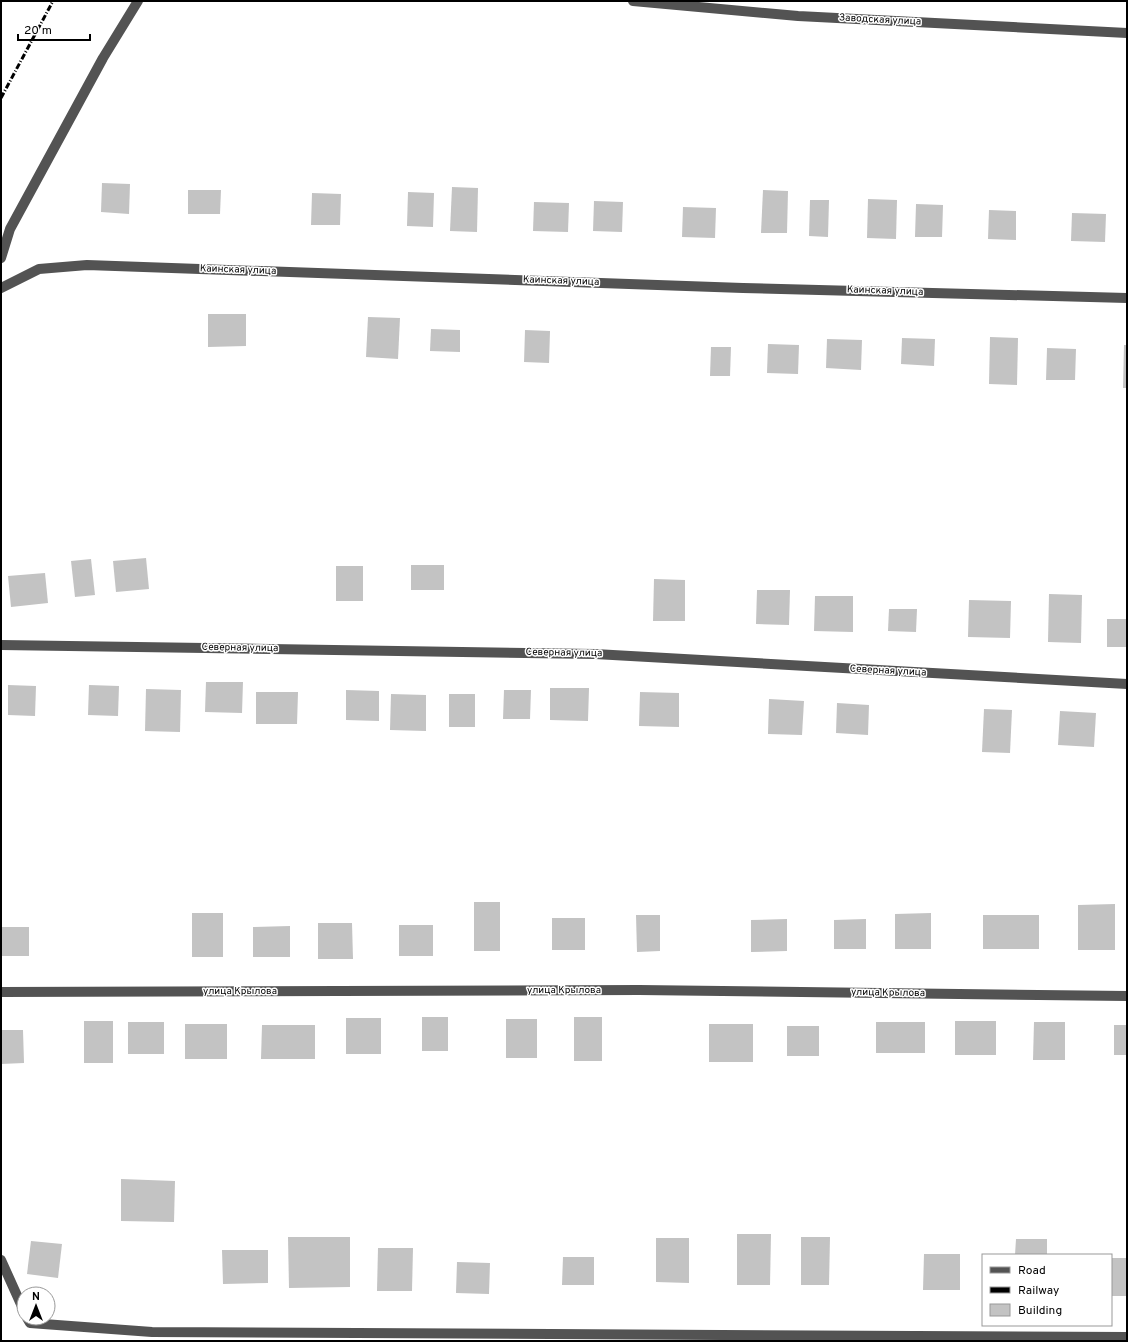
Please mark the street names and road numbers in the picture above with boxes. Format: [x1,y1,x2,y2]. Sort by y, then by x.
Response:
street label: Заводская улица [839,11,921,29]
street label: Каинская улица [200,262,276,278]
street label: Каинская улица [523,273,599,289]
street label: Каинская улица [847,283,923,299]
street label: Северная улица [202,641,278,655]
street label: Северная улица [526,646,602,660]
street label: Северная улица [849,663,927,679]
street label: улица Крылова [527,984,601,997]
street label: улица Крылова [203,985,277,998]
street label: улица Крылова [851,986,925,1000]

